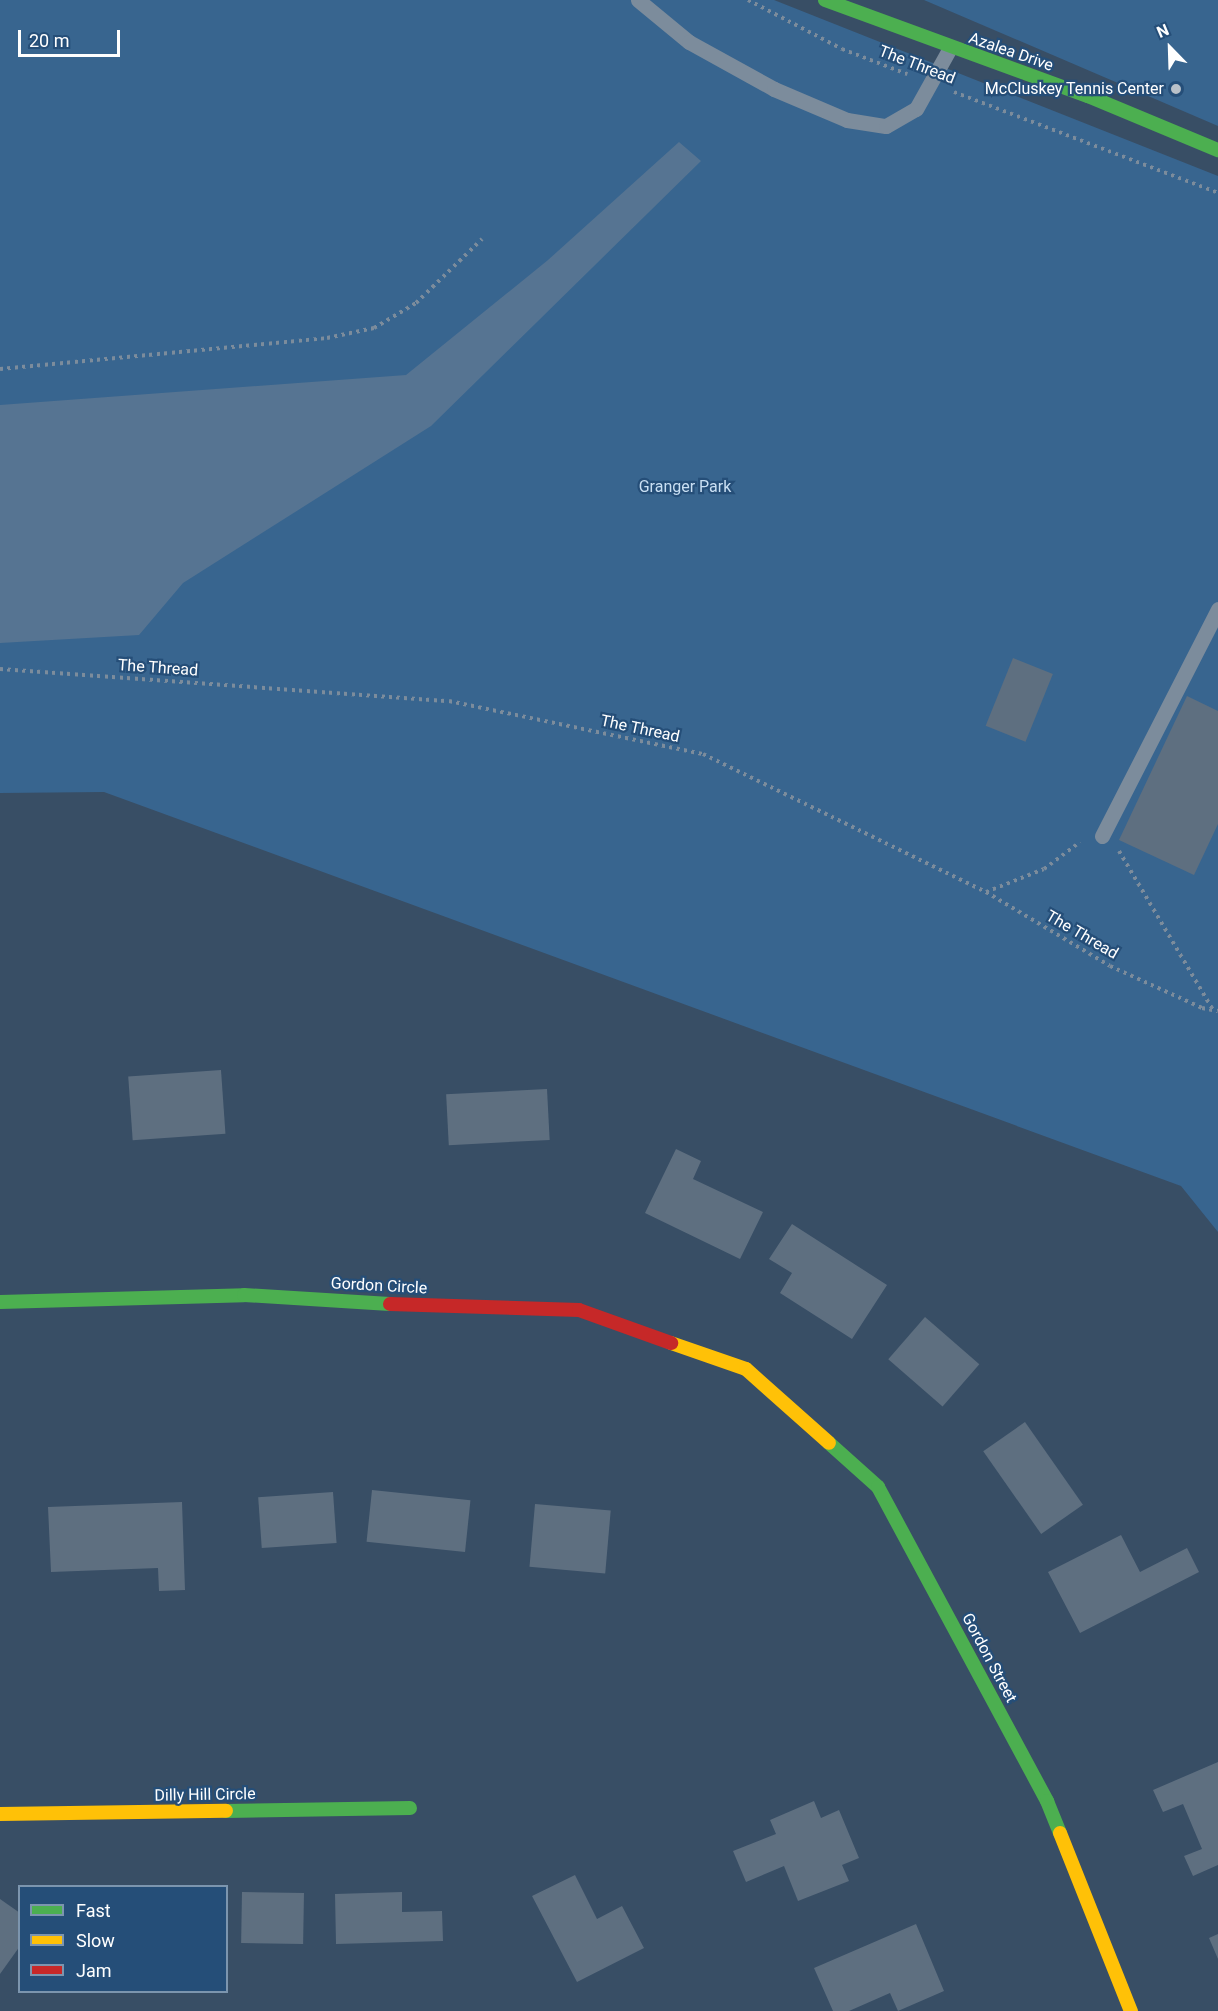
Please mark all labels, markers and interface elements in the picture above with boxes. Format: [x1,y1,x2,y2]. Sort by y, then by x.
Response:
scale bar [21,18,123,56]
north arrow [1140,18,1200,78]
text: N [1154,20,1172,42]
street label: Azalea Drive [966,29,1056,75]
text: 20 m [29,30,69,51]
street label: The Thread [876,42,958,88]
place label: McCluskey Tennis Center [984,79,1164,99]
marker: McCluskey Tennis Center [1169,82,1183,96]
park label: Granger Park [639,477,731,497]
street label: The Thread [117,656,199,680]
street label: The Thread [599,711,681,747]
street label: The Thread [1042,907,1122,963]
street label: Gordon Circle [330,1274,428,1298]
street label: Gordon Street [957,1610,1021,1706]
street label: Dilly Hill Circle [154,1785,256,1805]
legend [18,1885,228,1993]
text: Fast [76,1900,111,1921]
text: Slow [76,1930,115,1951]
text: Jam [76,1960,112,1981]

